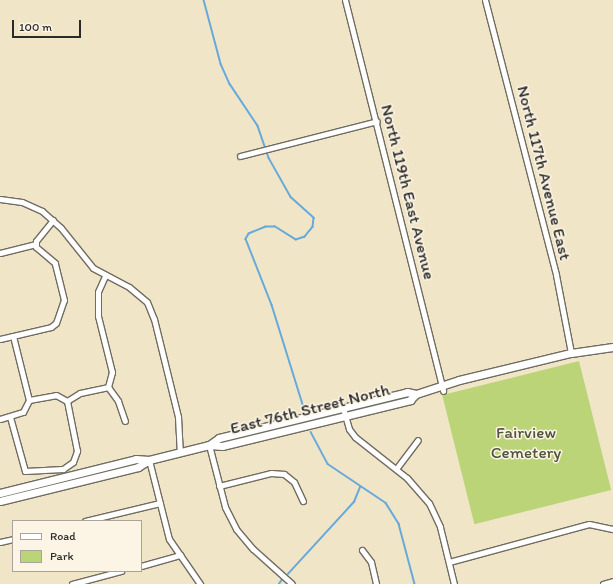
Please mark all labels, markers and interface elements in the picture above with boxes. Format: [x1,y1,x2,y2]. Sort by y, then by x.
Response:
scale bar [14,12,83,38]
text: 100 m [19,20,52,34]
street label: North 117th Avenue East [513,84,575,262]
street label: North 119th East Avenue [376,103,440,281]
street label: East 76th Street North [228,379,392,439]
park label: Fairview Cemetery [491,423,561,463]
legend [12,520,142,572]
text: Road [50,529,76,543]
text: Park [50,549,74,563]

